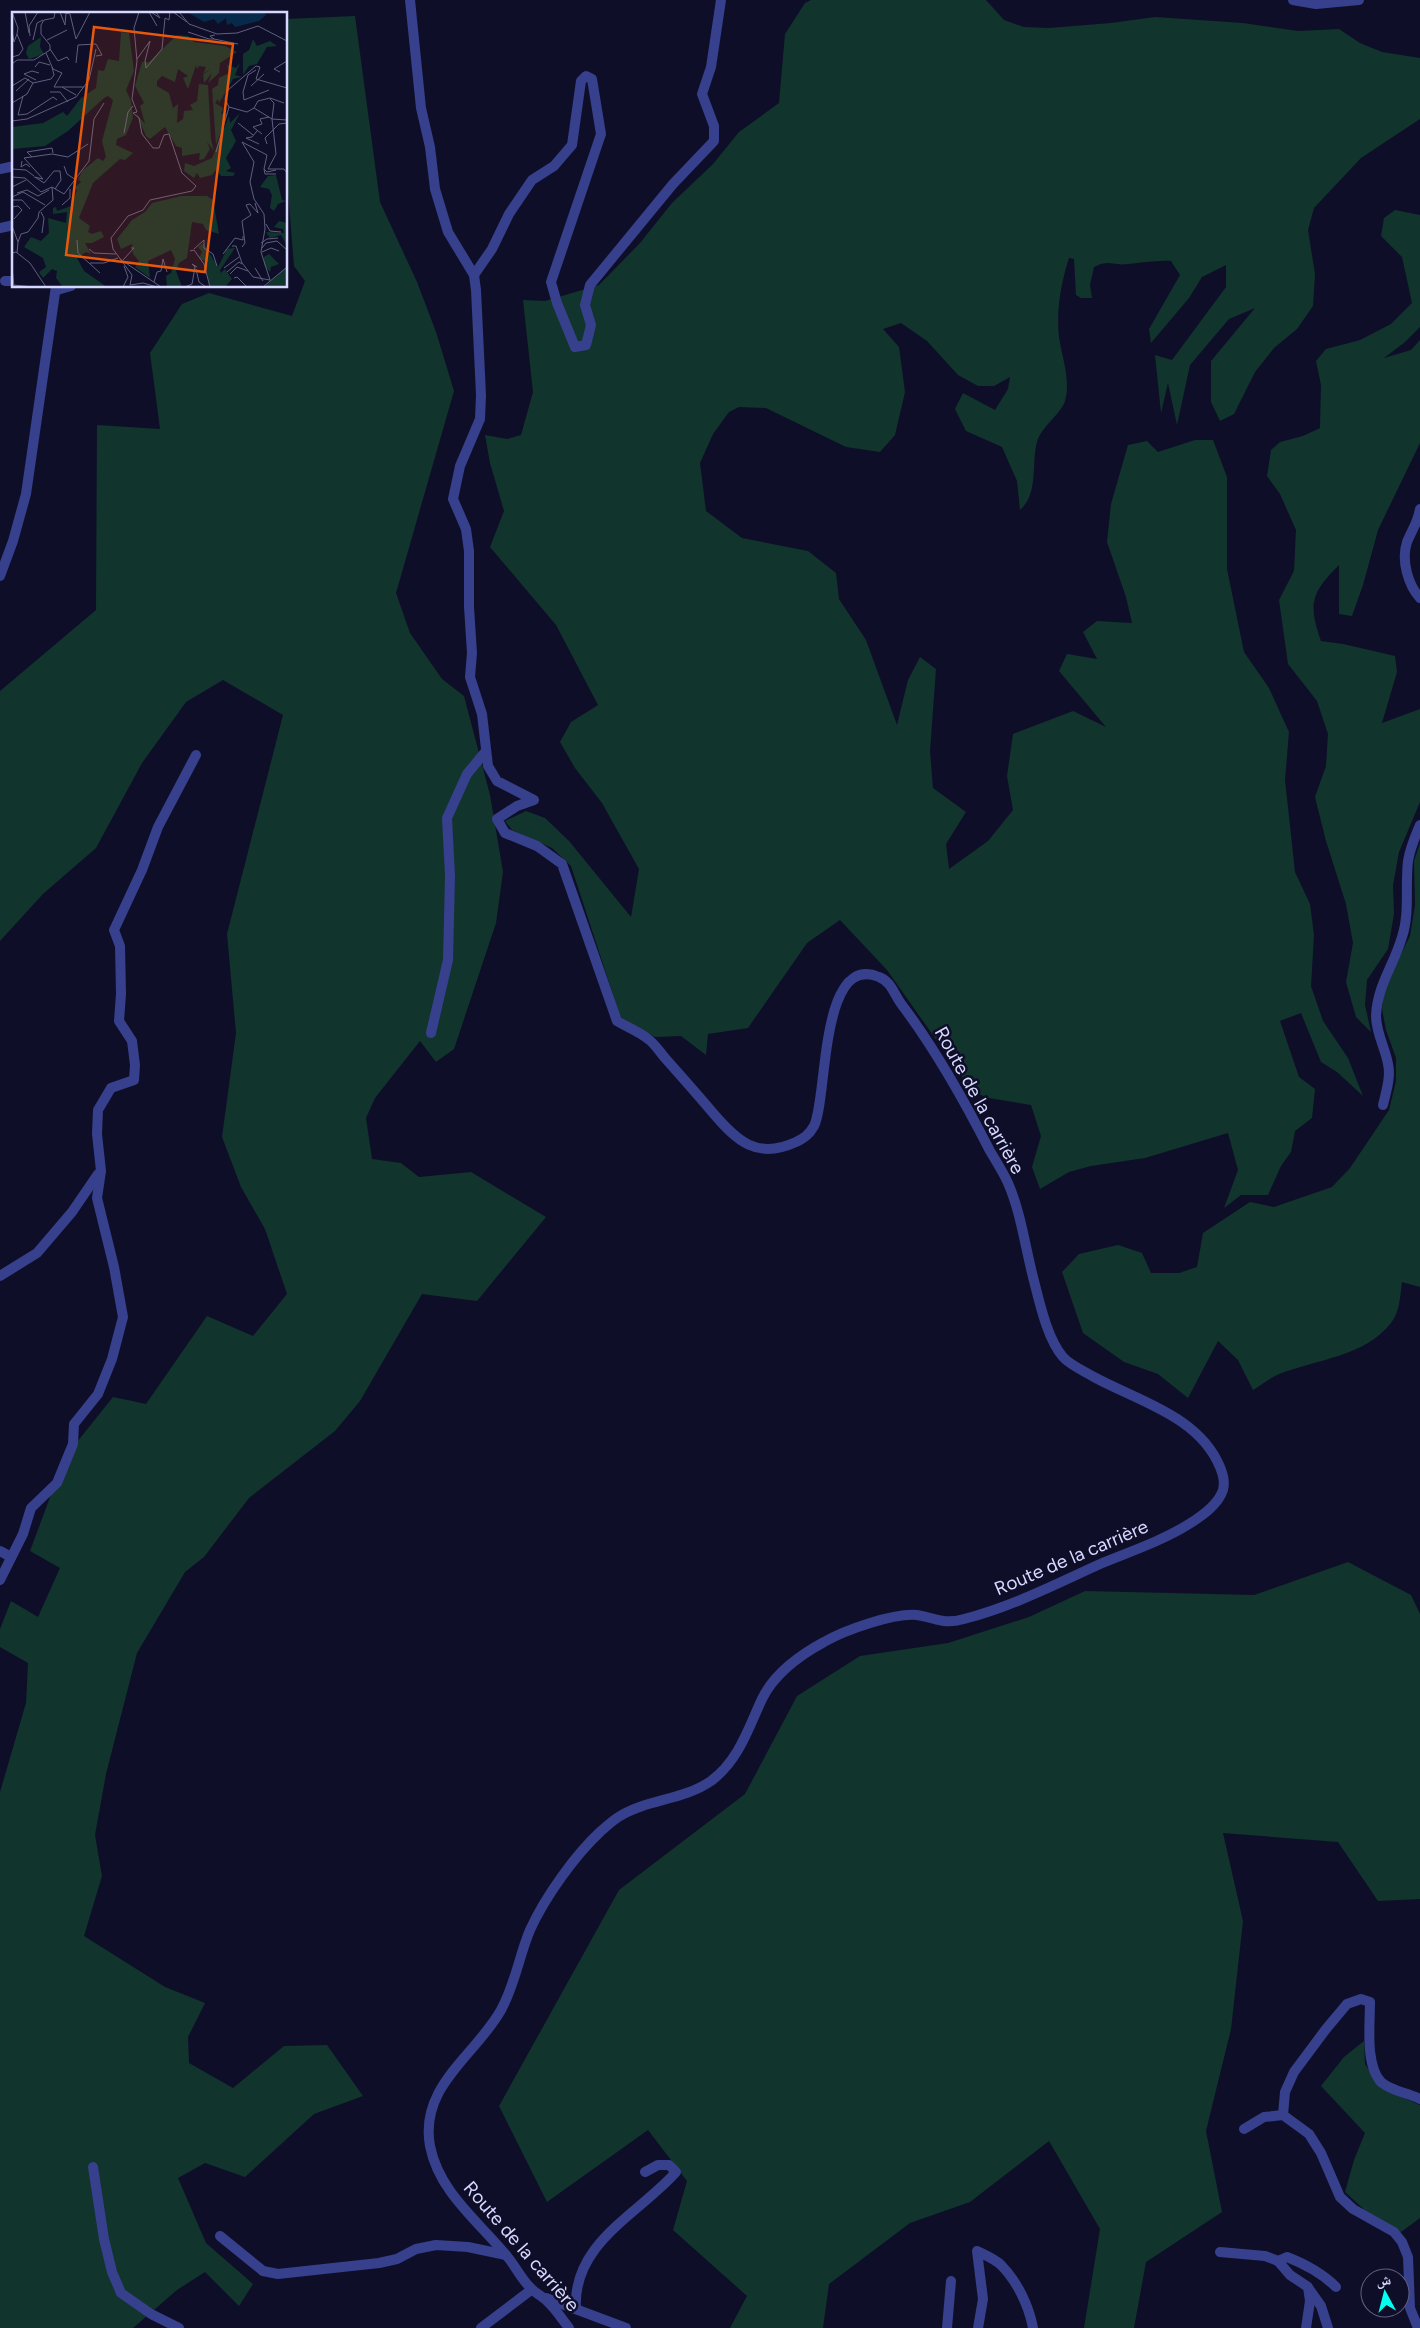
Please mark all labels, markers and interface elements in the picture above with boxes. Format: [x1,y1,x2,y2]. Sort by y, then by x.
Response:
inset map [12,12,288,288]
street label: Route de la carrière [930,1023,1030,1178]
street label: Route de la carrière [991,1515,1152,1600]
street label: Route de la carrière [459,2177,584,2316]
north arrow [1360,2268,1410,2318]
text: ش [1375,2271,1392,2290]

